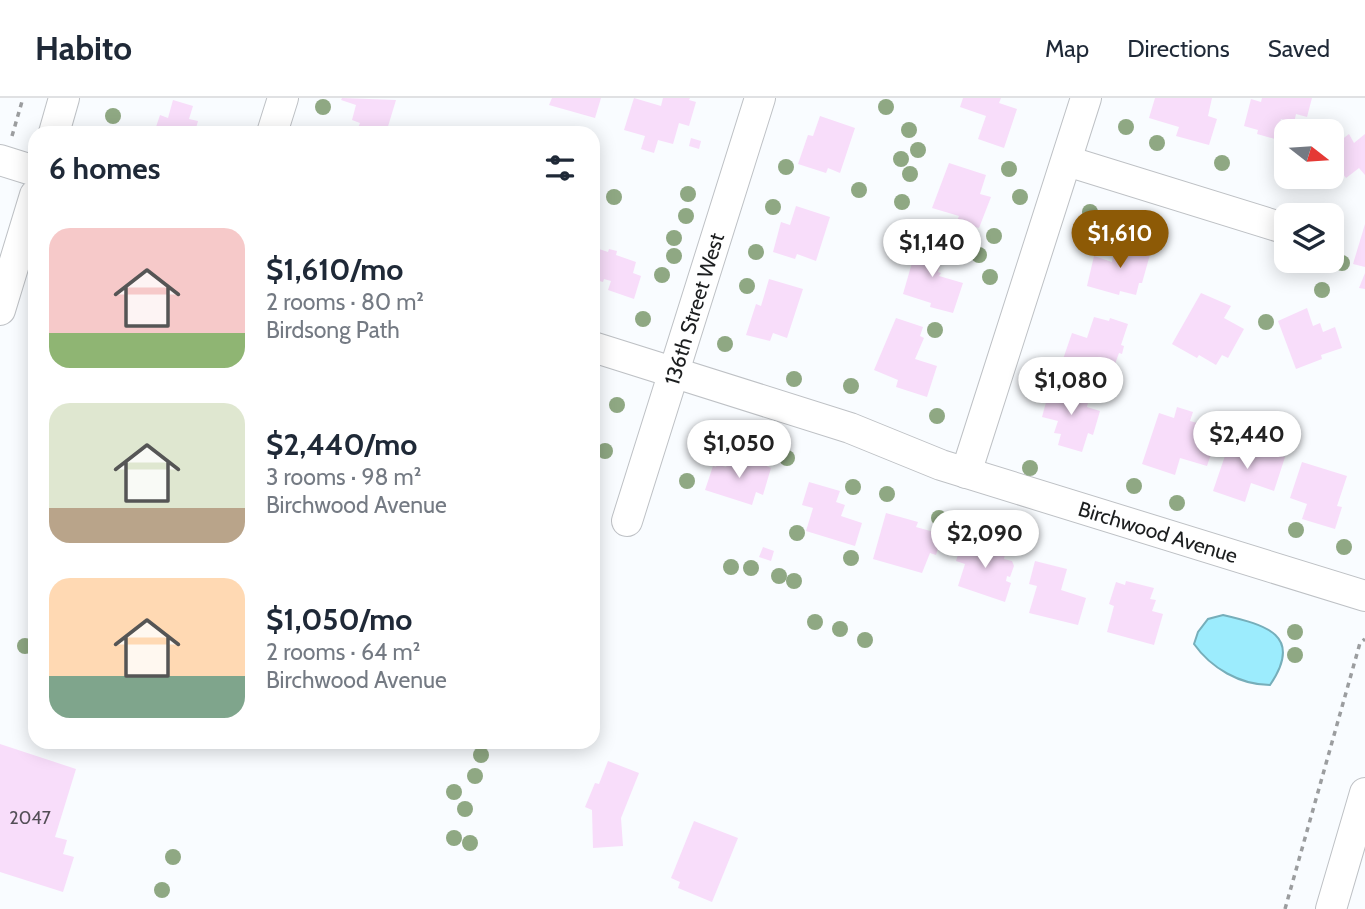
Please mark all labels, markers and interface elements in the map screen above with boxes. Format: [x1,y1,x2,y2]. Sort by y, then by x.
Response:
text: Habito [35,28,132,68]
text: Map [1045,34,1089,63]
text: Directions [1127,34,1230,63]
text: Saved [1268,34,1330,63]
north arrow [1274,119,1344,189]
map controls [1274,119,1344,273]
icon: filters [541,149,579,187]
text: 6 homes [49,150,160,187]
button: layers [1274,203,1344,273]
pin: $1,610 [1063,211,1177,270]
text: $1,610 [1088,219,1152,247]
pin: $1,140 [875,220,989,279]
text: $1,140 [899,228,965,256]
street label: 136th Street West [659,230,729,388]
text: $1,610/mo [266,251,403,288]
icon: home [105,256,189,340]
text: 2 rooms · 80 m² [266,288,424,316]
text: Birdsong Path [266,316,400,344]
pin: $1,080 [1014,358,1128,417]
text: $1,080 [1034,366,1108,394]
pin: $2,440 [1190,412,1304,471]
pin: $1,050 [682,420,796,480]
text: $2,440 [1209,420,1285,448]
text: $2,440/mo [266,426,417,463]
text: $1,050 [703,429,775,457]
icon: home [105,431,189,515]
text: 3 rooms · 98 m² [266,463,421,491]
text: Birchwood Avenue [266,491,447,519]
street label: Birchwood Avenue [1075,496,1241,568]
pin: $2,090 [928,510,1042,570]
text: $2,090 [947,519,1023,547]
text: $1,050/mo [266,601,412,638]
icon: home [105,606,189,690]
text: 2 rooms · 64 m² [266,638,420,666]
text: Birchwood Avenue [266,666,447,694]
house number: 2047 [9,807,51,829]

